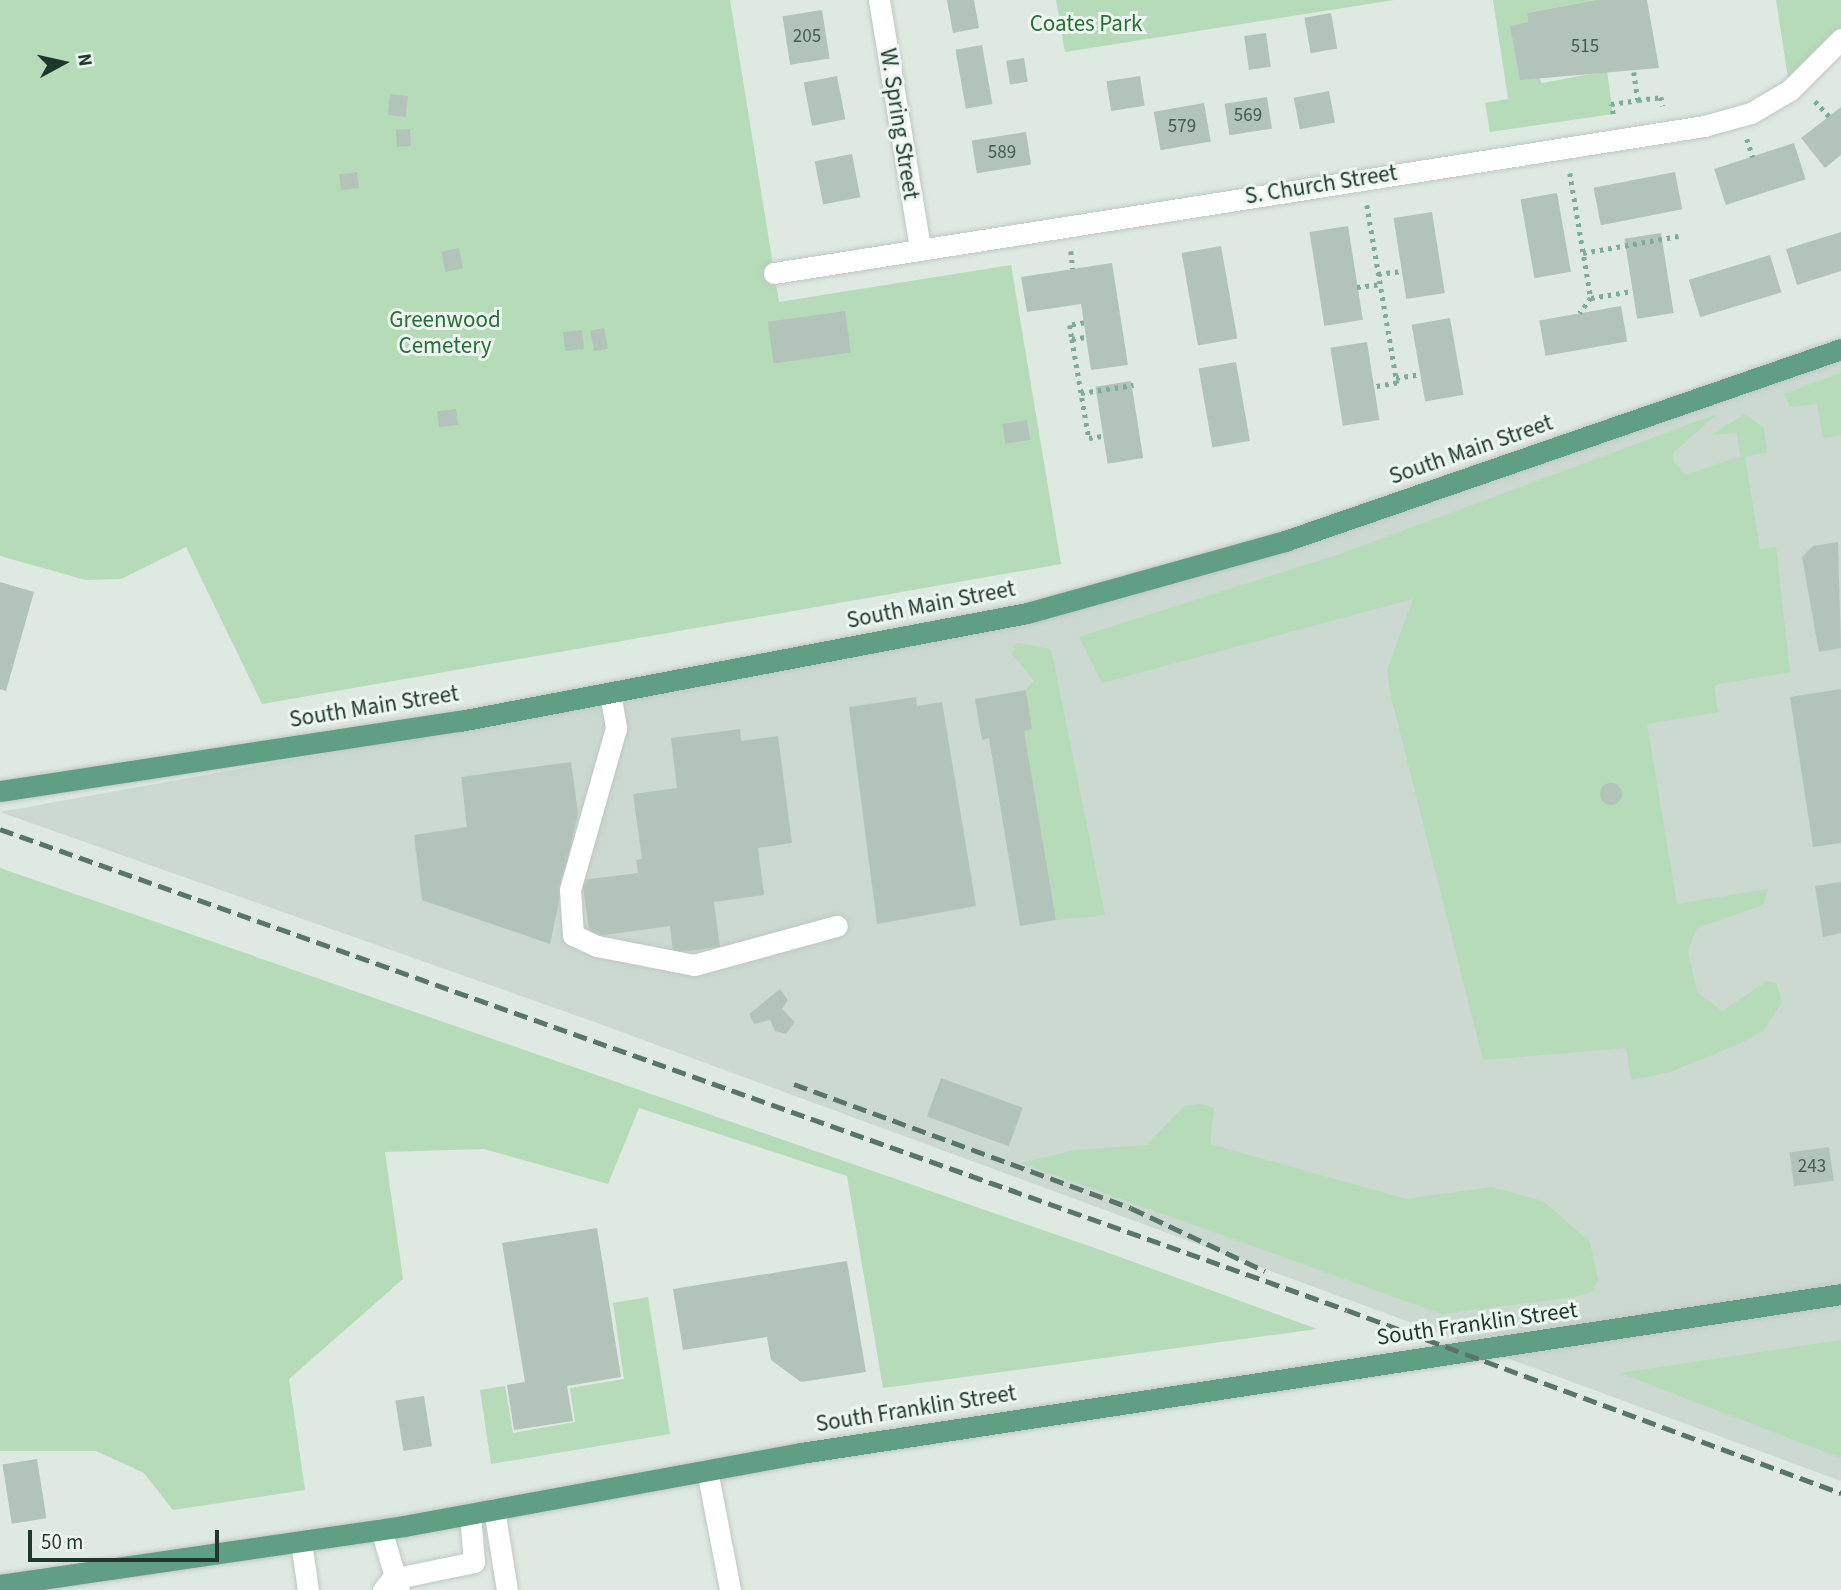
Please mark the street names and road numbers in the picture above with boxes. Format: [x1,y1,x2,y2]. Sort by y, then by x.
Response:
street label: W. Spring Street [873,46,925,202]
street label: S. Church Street [1243,159,1399,211]
street label: South Main Street [1386,409,1556,491]
street label: South Main Street [844,575,1018,635]
street label: South Main Street [287,680,461,734]
street label: South Franklin Street [1375,1296,1579,1352]
street label: South Franklin Street [814,1380,1018,1438]

